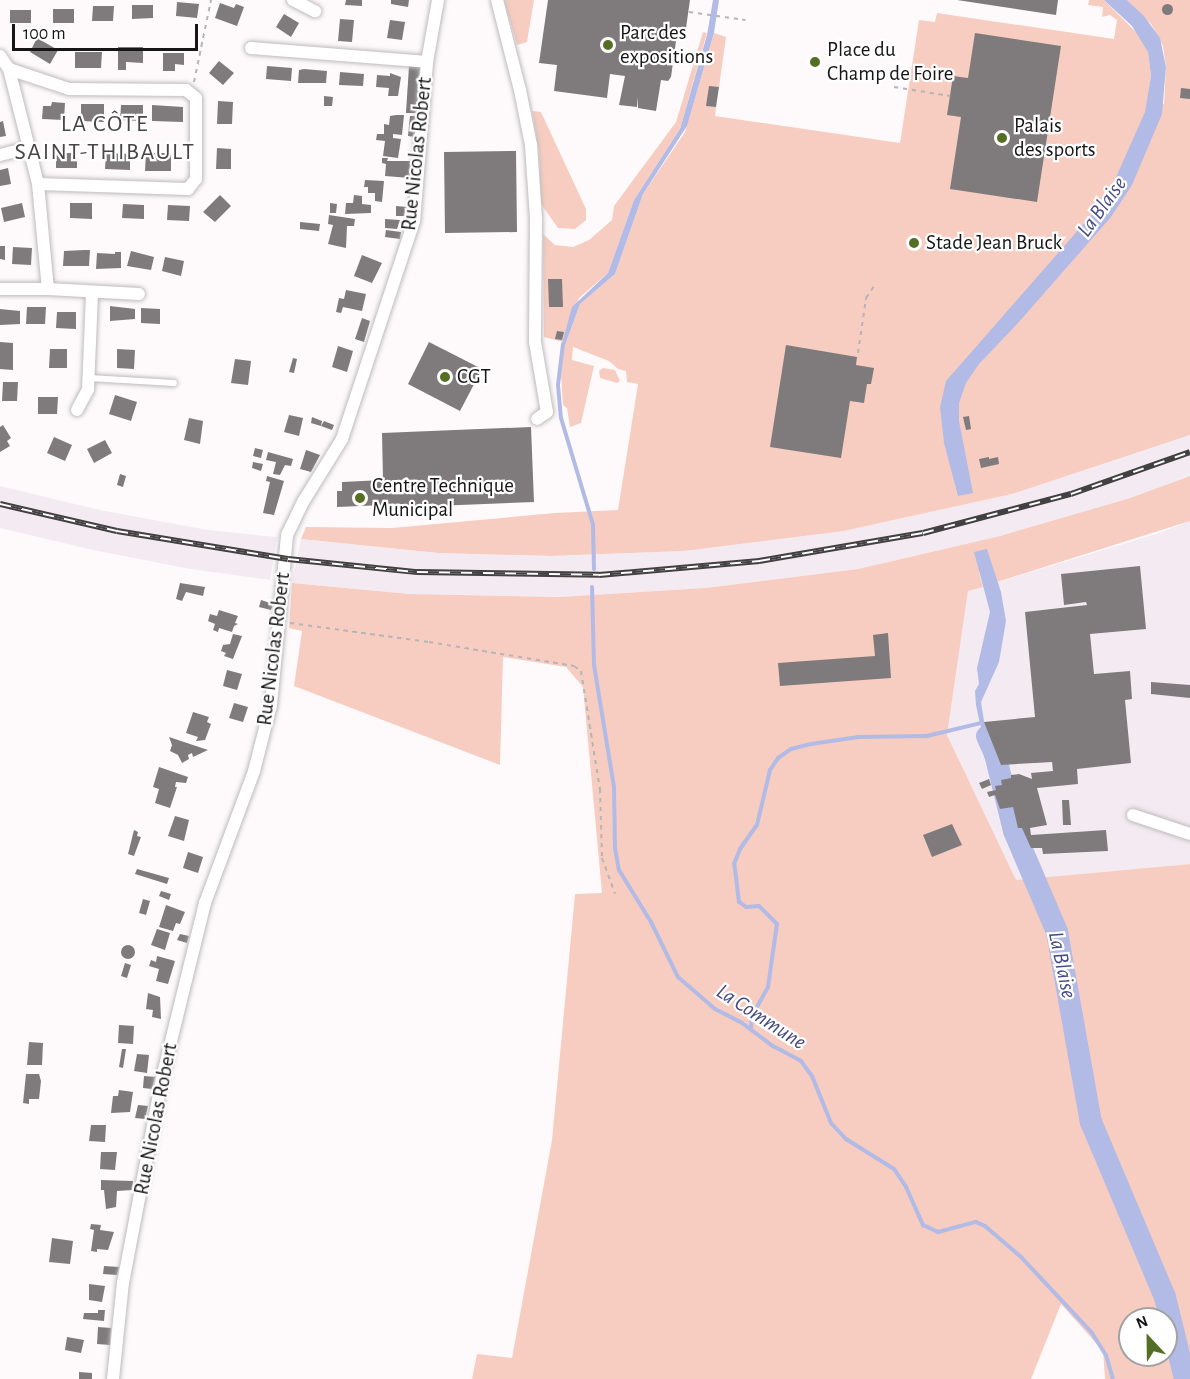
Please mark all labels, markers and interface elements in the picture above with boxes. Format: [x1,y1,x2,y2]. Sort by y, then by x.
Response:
scale bar [15,12,201,50]
place label: Parc des expositions [620,20,713,70]
text: 100 m [23,25,66,43]
place label: Place du Champ de Foire [827,37,954,87]
marker: Parc des expositions [601,38,615,52]
marker: Place du Champ de Foire [808,55,822,69]
street label: Rue Nicolas Robert [396,76,438,232]
district label: LA CÔTE SAINT-THIBAULT [14,111,196,167]
place label: Palais des sports [1014,113,1096,163]
marker: Palais des sports [995,131,1009,145]
water label: La Blaise [1071,172,1133,242]
place label: Stade Jean Bruck [926,230,1062,256]
marker: Stade Jean Bruck [907,236,921,250]
place label: CGT [457,364,491,390]
marker: CGT [438,370,452,384]
place label: Centre Technique Municipal [372,473,514,523]
marker: Centre Technique Municipal [353,491,367,505]
street label: Rue Nicolas Robert [252,571,296,727]
water label: La Blaise [1042,929,1082,1001]
water label: La Commune [711,978,811,1056]
street label: Rue Nicolas Robert [129,1041,183,1197]
north arrow [1118,1307,1178,1367]
text: N [1134,1313,1150,1332]

